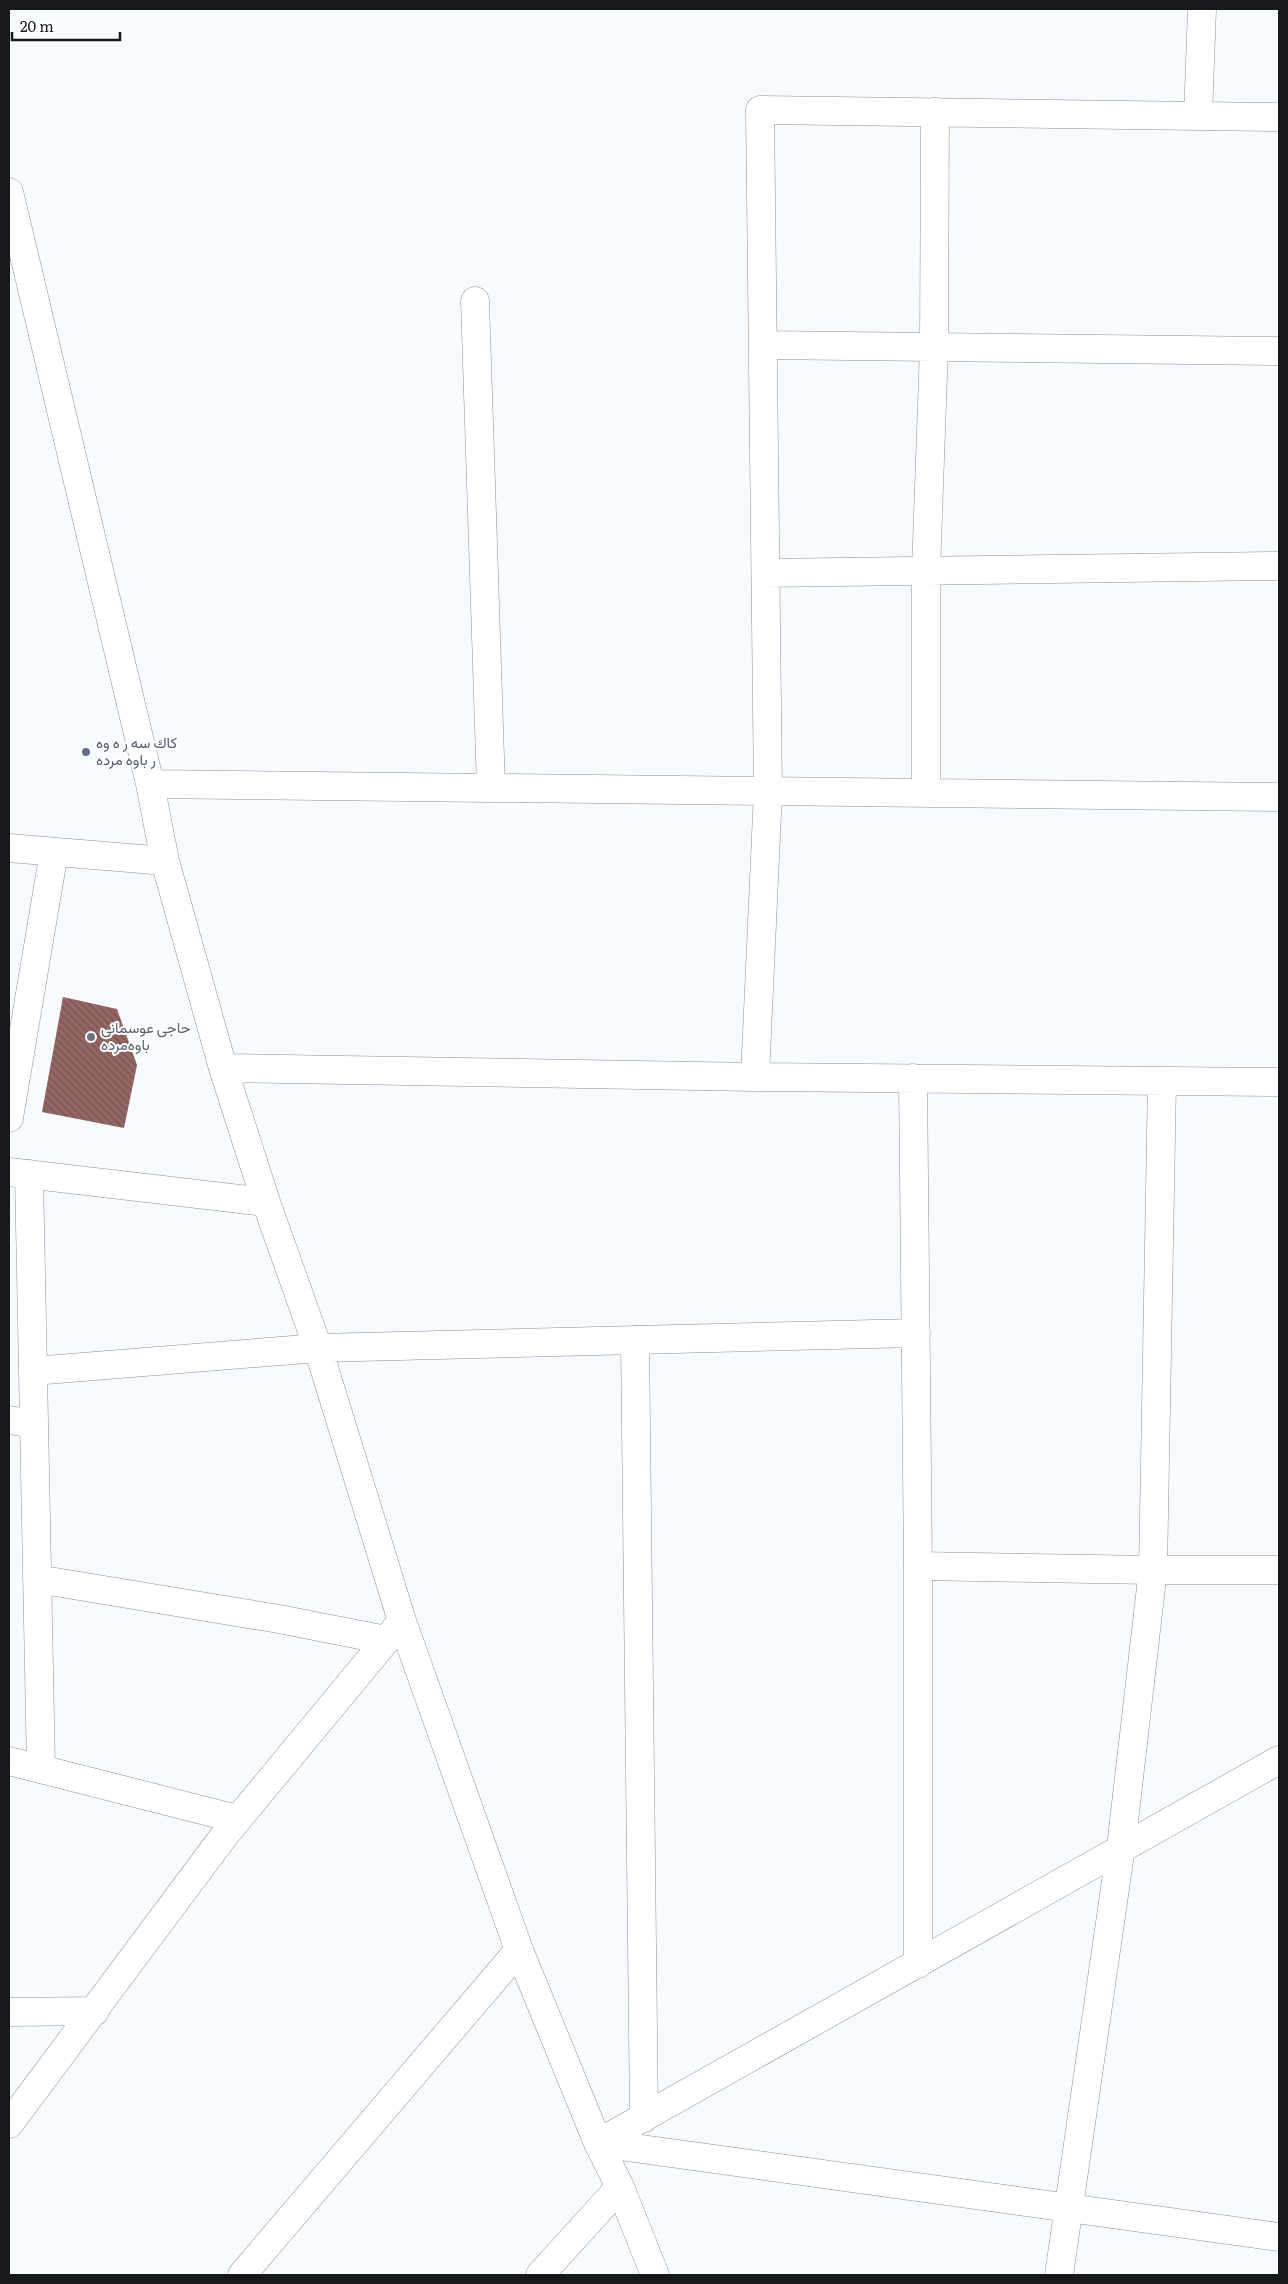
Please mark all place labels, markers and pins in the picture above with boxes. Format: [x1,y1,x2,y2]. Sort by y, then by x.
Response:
place label: كاك سه ر ه وه ر باوه مرده [96,730,178,770]
marker: كاك سه ر ه وه ر باوه مرده [80,746,92,758]
place label: حاجی عوسمانی باوەمردە [101,1015,191,1055]
marker: حاجی عوسمانی باوەمردە [85,1031,97,1043]

